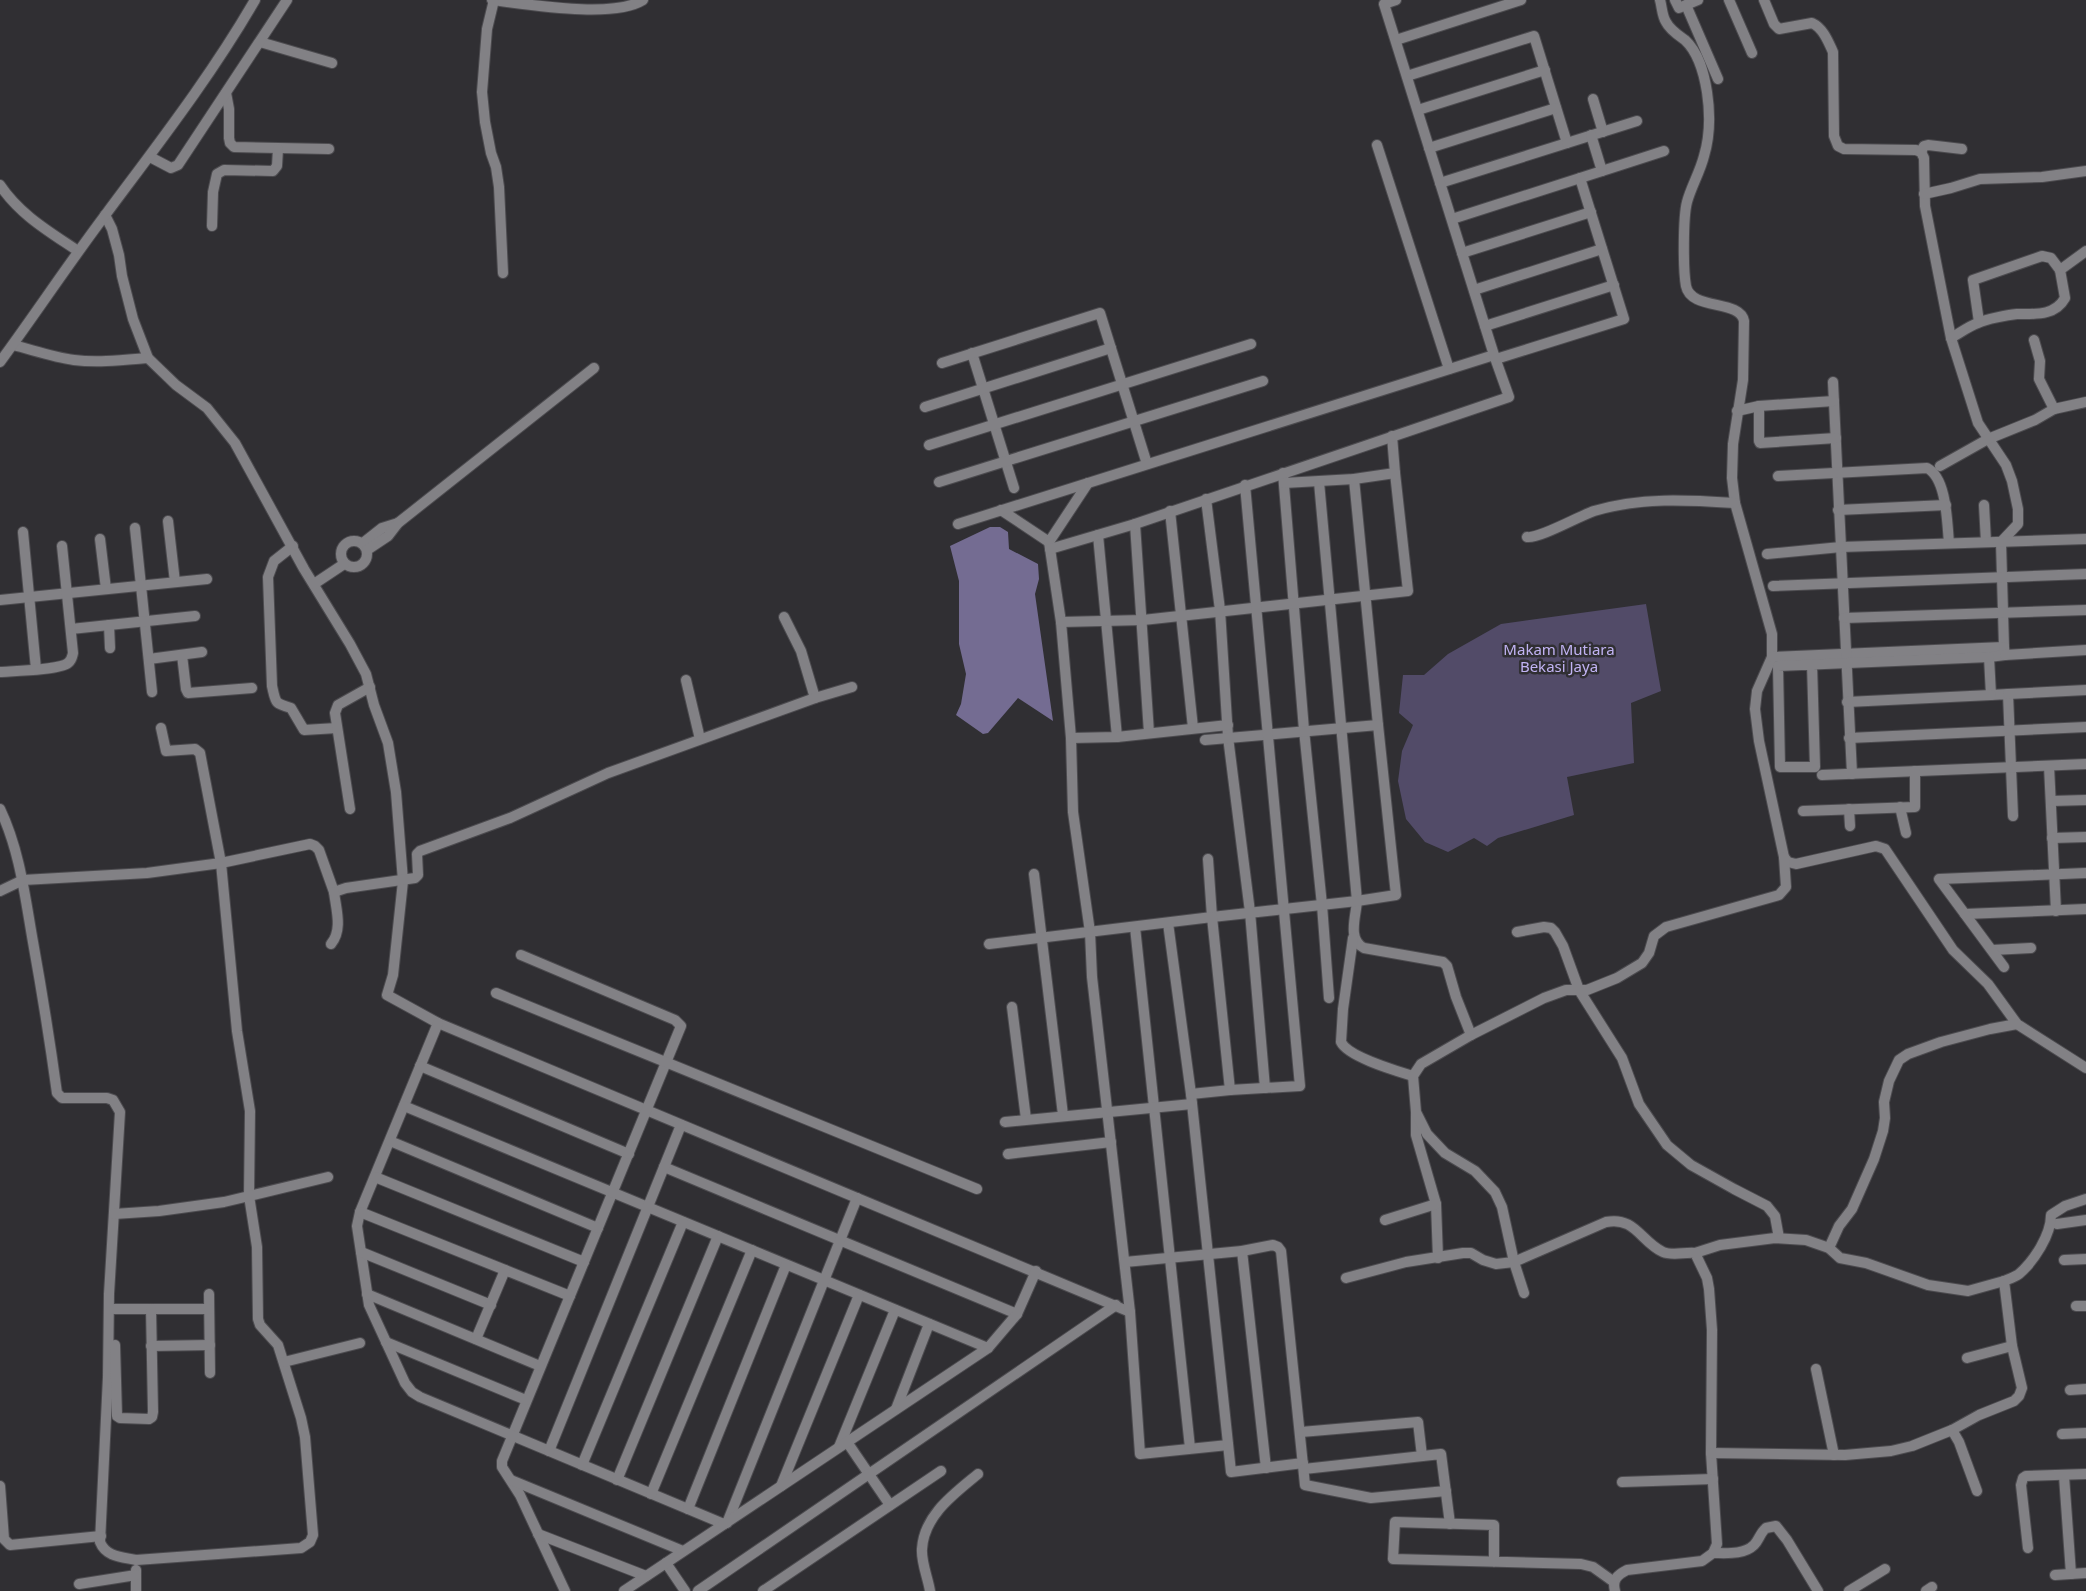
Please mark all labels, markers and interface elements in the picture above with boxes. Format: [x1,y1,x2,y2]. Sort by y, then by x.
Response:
park label: Makam Mutiara Bekasi Jaya [1503,639,1615,676]

